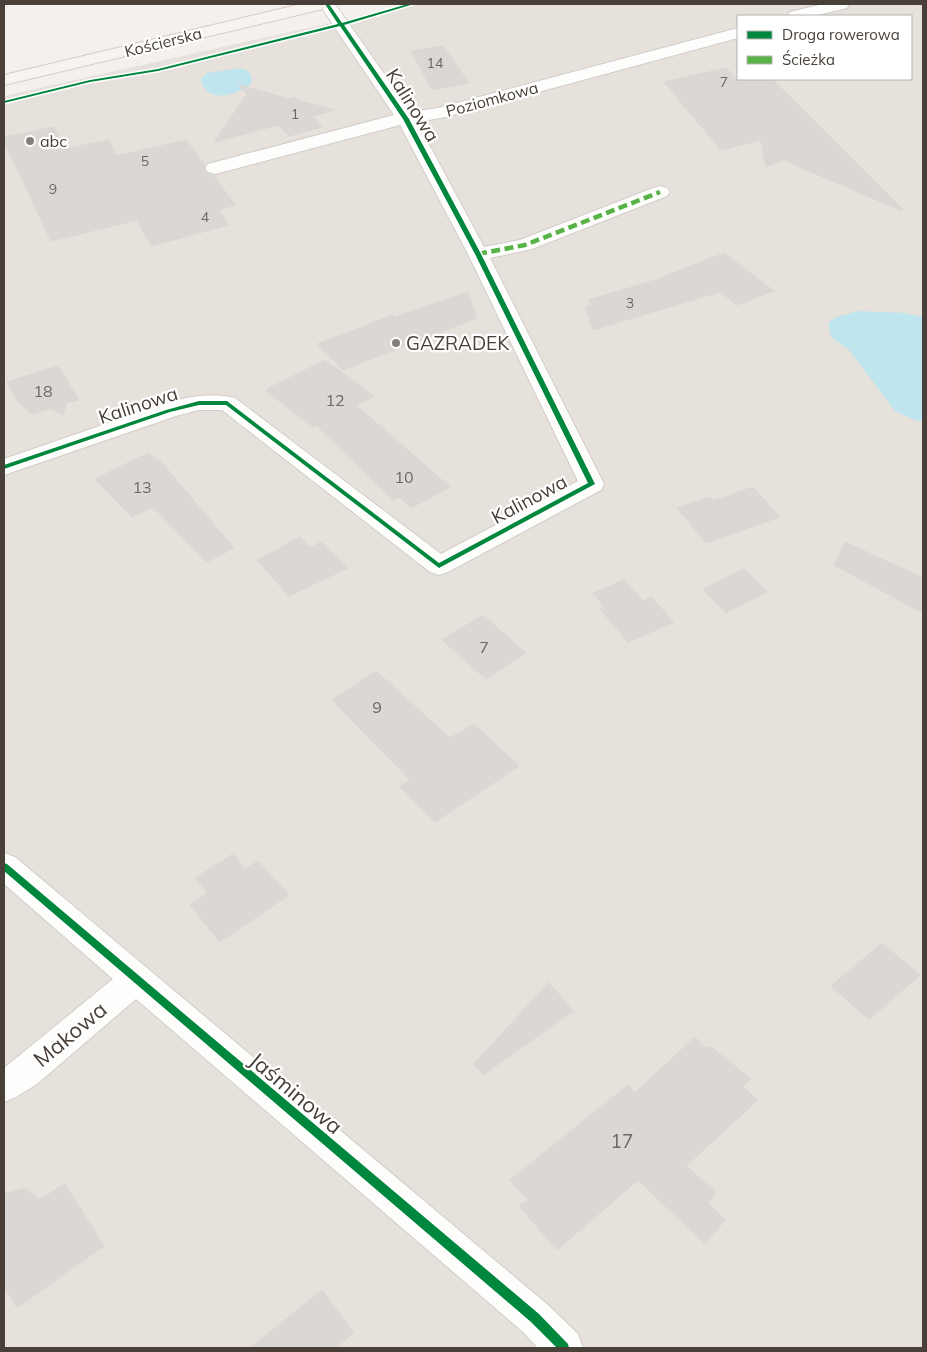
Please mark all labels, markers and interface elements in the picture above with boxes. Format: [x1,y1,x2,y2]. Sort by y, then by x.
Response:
legend [737,15,912,80]
street label: Kościerska [122,23,204,61]
text: Droga rowerowa [782,25,900,44]
text: Ścieżka [782,50,835,69]
house number: 14 [427,54,444,72]
street label: Kalinowa [381,64,445,146]
house number: 7 [720,73,728,91]
street label: Poziomkowa [444,77,540,121]
house number: 1 [291,105,299,123]
place label: abc [40,131,67,151]
marker: abc [24,135,36,147]
house number: 5 [141,152,149,170]
house number: 9 [49,180,57,198]
house number: 4 [201,208,210,226]
house number: 3 [626,294,634,312]
place label: GAZRADEK [406,331,510,355]
marker: GAZRADEK [390,337,402,349]
house number: 18 [33,381,53,401]
street label: Kalinowa [95,381,181,429]
house number: 12 [325,390,345,410]
house number: 10 [394,467,414,487]
street label: Kalinowa [487,469,571,529]
house number: 13 [132,477,152,497]
house number: 7 [479,637,489,657]
house number: 9 [372,697,382,717]
street label: Makowa [27,995,113,1073]
street label: Jaśminowa [244,1046,348,1140]
house number: 17 [611,1129,633,1153]

